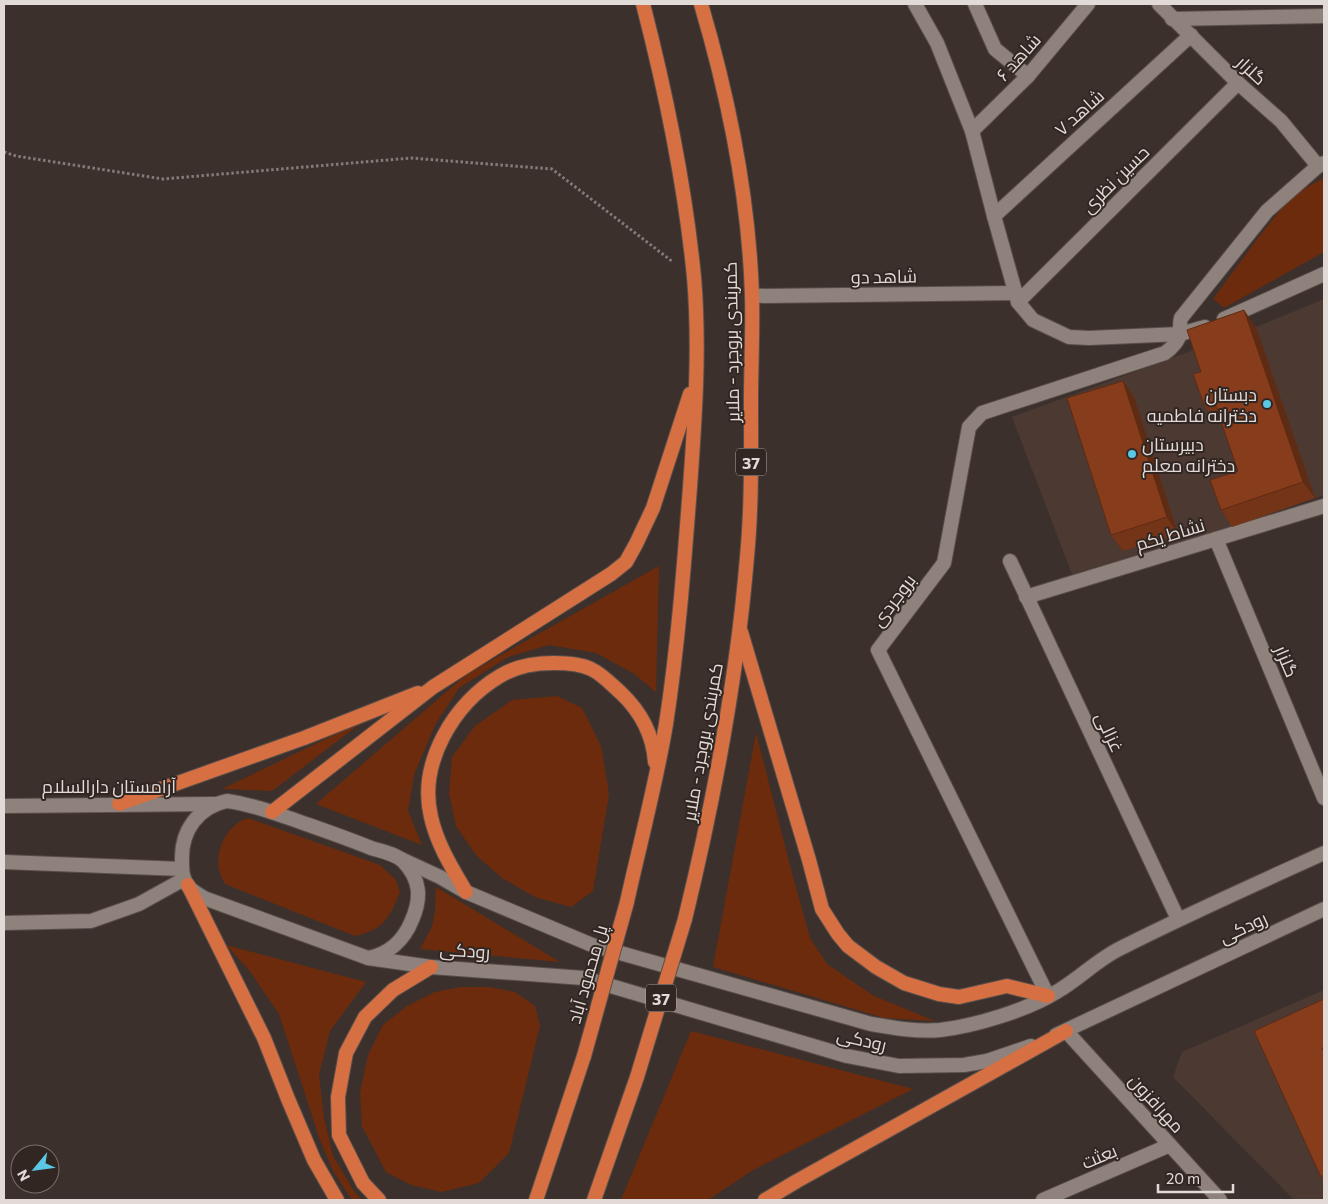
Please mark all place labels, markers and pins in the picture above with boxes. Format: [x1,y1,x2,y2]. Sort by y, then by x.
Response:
place label: دبستان دخترانه فاطمیه [1147,383,1257,427]
marker: دبستان دخترانه فاطمیه [1261,398,1273,410]
place label: دبیرستان دخترانه معلم [1142,433,1235,478]
marker: دبیرستان دخترانه معلم [1126,448,1138,460]

